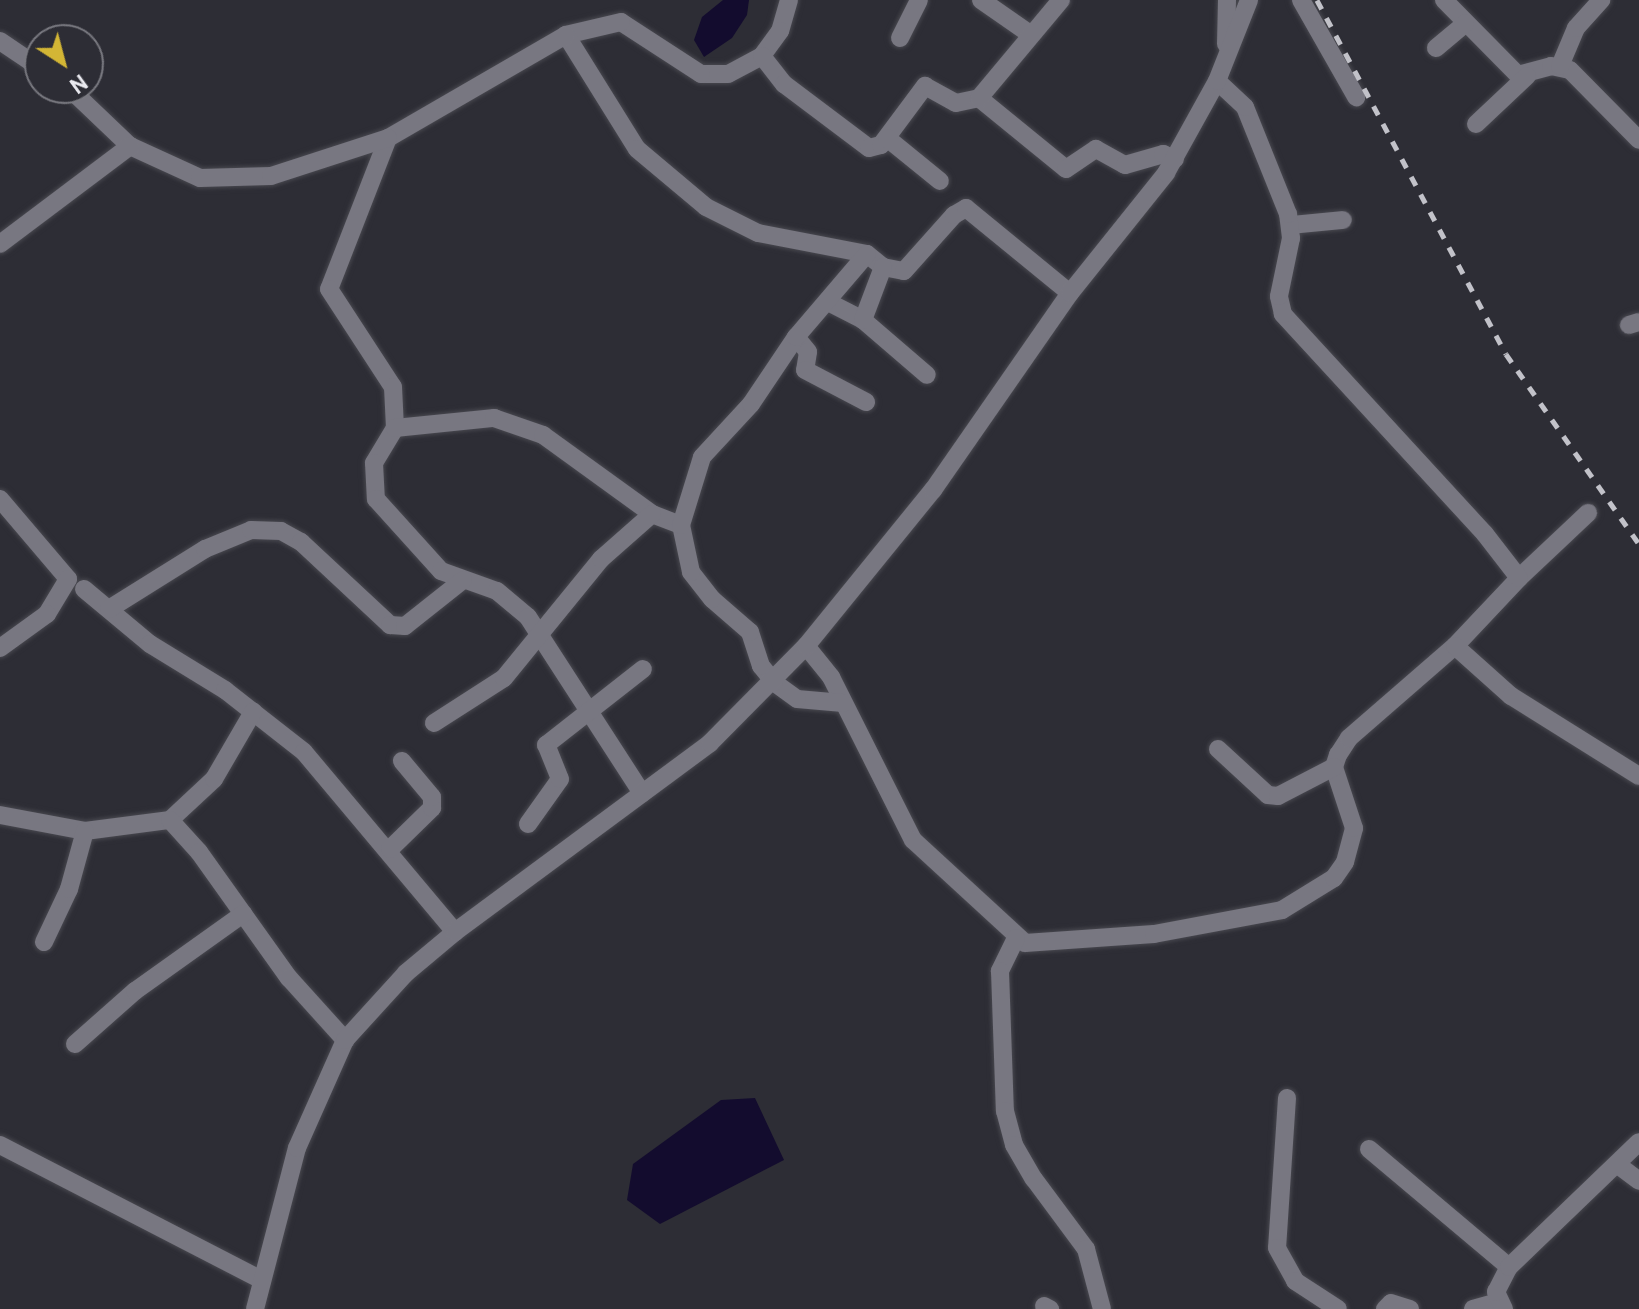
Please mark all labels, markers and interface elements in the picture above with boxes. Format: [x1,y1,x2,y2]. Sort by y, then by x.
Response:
north arrow [24,24,104,104]
text: N [63,67,92,98]

